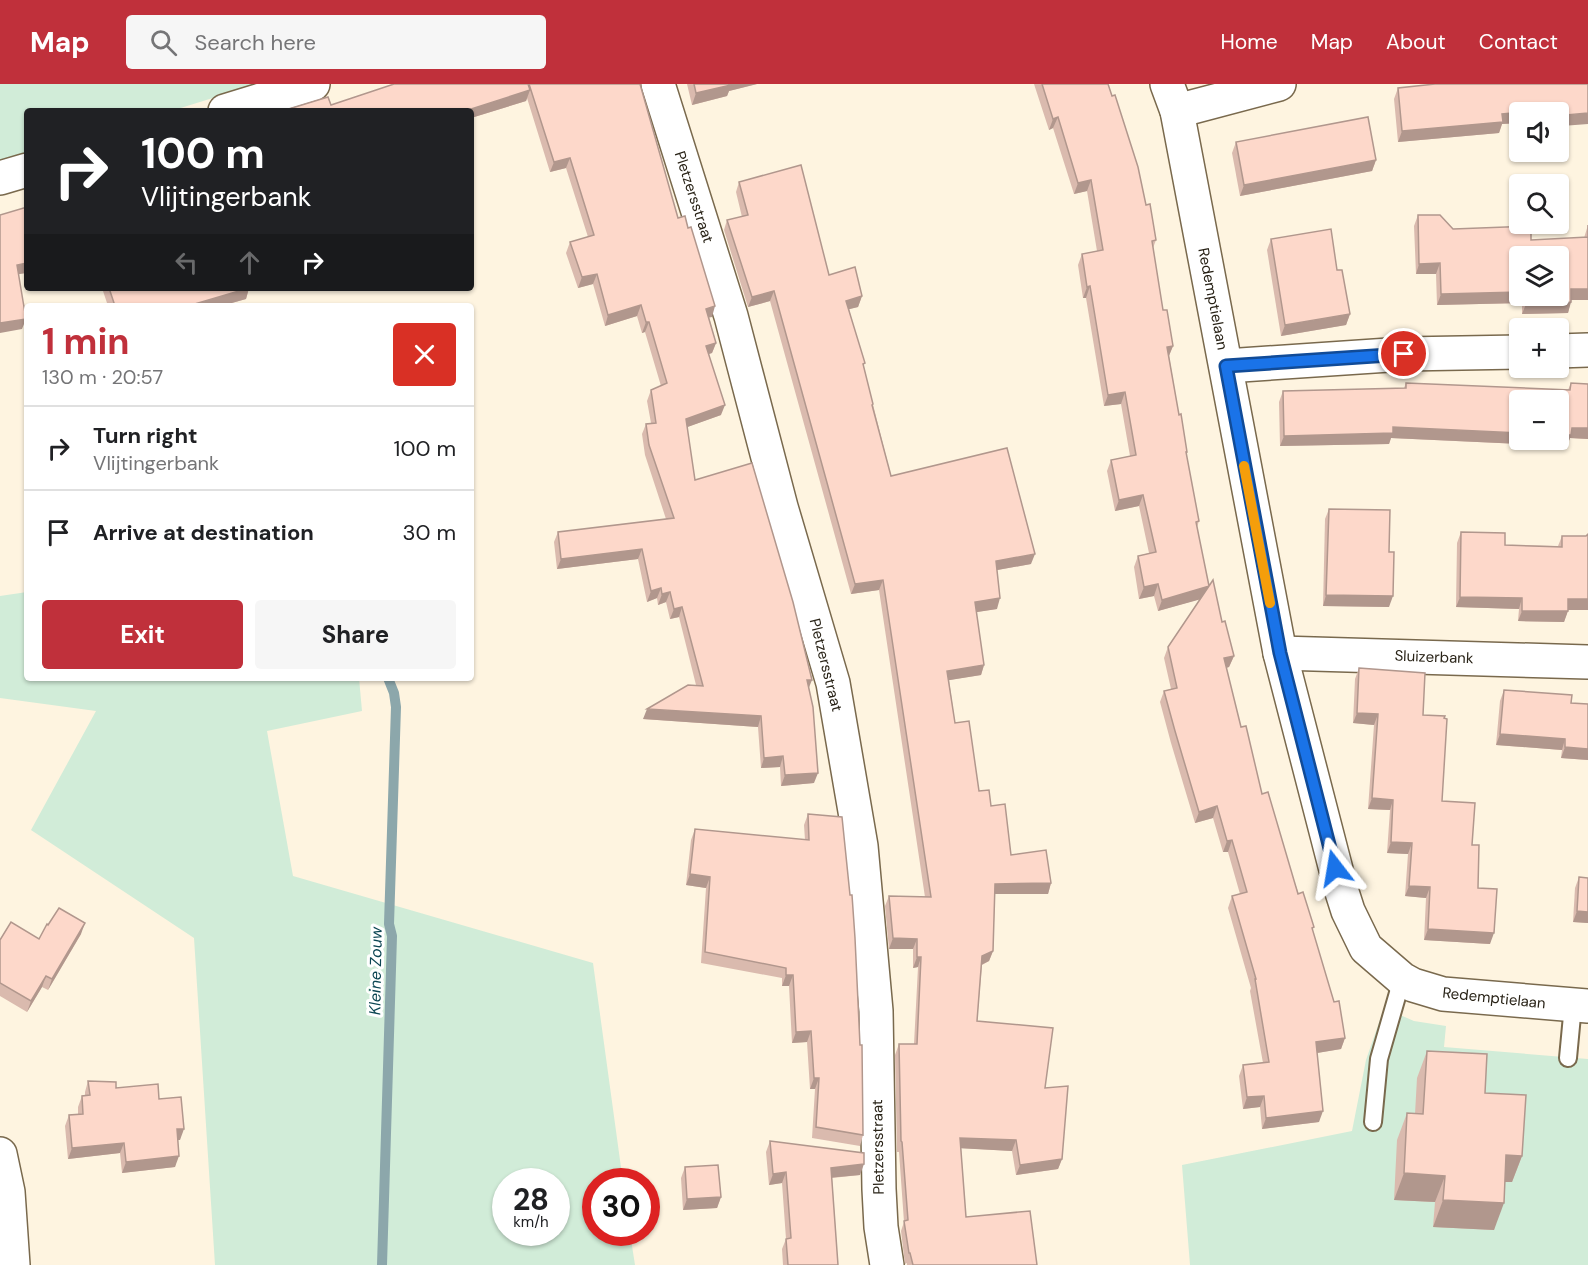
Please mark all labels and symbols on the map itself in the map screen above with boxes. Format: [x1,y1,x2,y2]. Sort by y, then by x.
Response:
street label: Pletzersstraat [670,149,718,246]
street label: Redemptielaan [1193,246,1233,352]
pin [1378,328,1429,379]
street label: Pletzersstraat [805,616,847,714]
street label: Sluizerbank [1394,646,1474,668]
position arrow [1303,836,1367,900]
water label: Kleine Zouw [364,926,387,1015]
street label: Redemptielaan [1441,983,1547,1013]
street label: Pletzersstraat [867,1099,889,1195]
speed limit sign: 30 [582,1168,660,1246]

